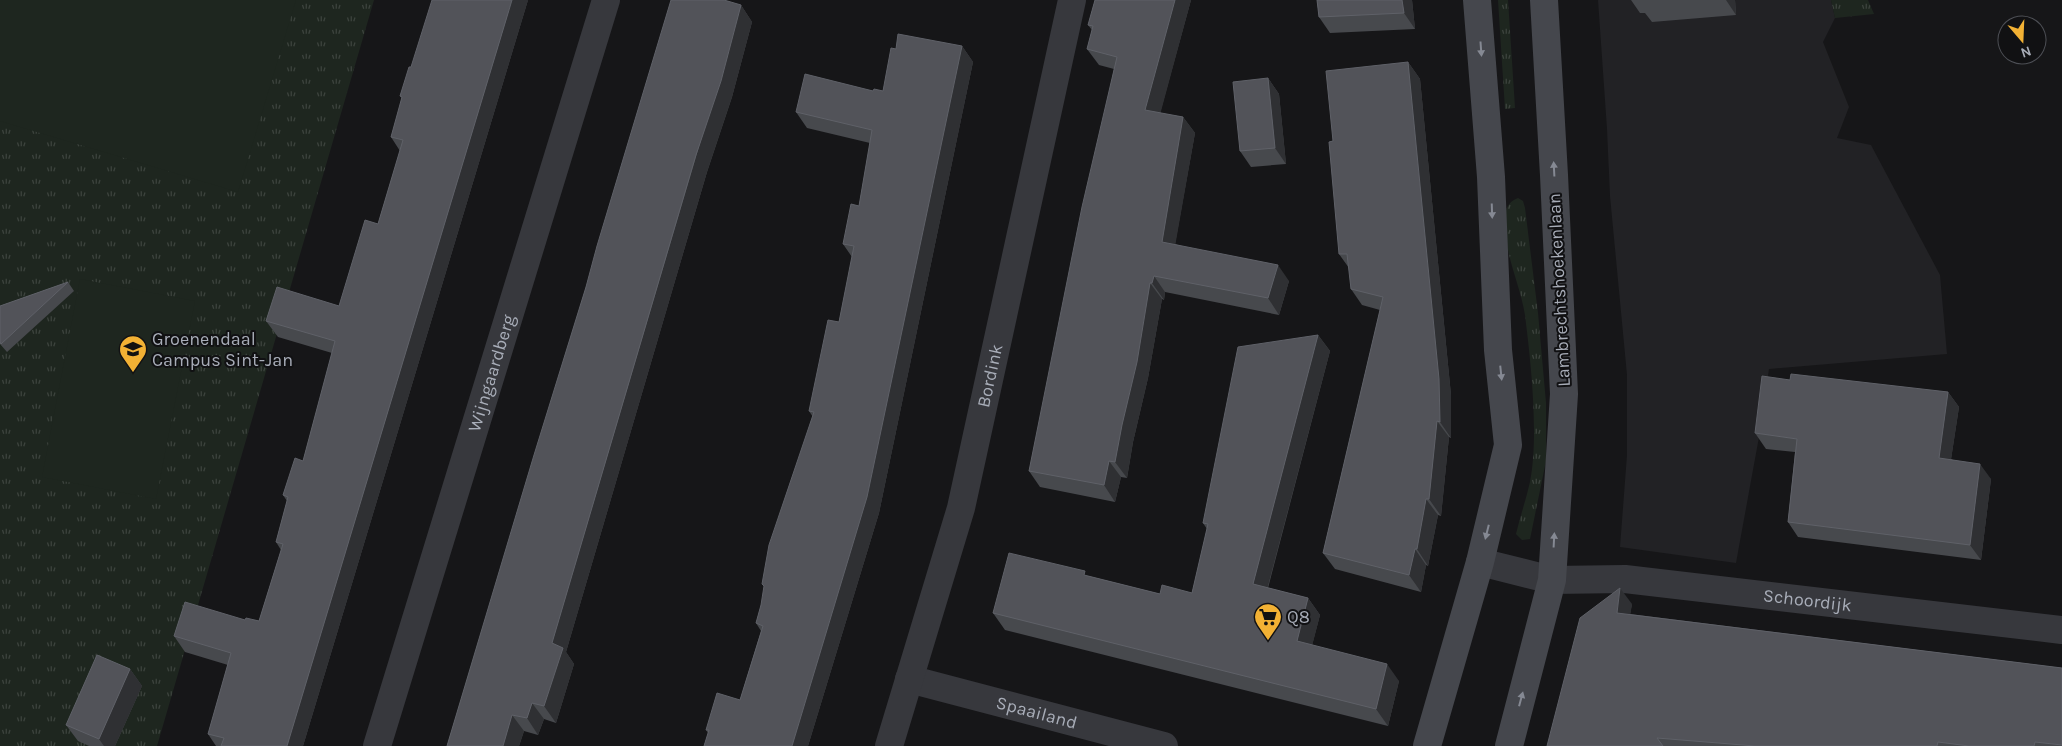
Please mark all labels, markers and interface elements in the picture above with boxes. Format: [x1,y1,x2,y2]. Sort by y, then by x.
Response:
north arrow [1997,15,2047,65]
one-way arrow [1477,41,1485,57]
text: N [2019,42,2034,61]
one-way arrow [1549,160,1557,176]
street label: Lambrechtshoekenlaan [1543,193,1575,387]
one-way arrow [1488,203,1496,219]
street label: Wijngaardberg [463,312,520,434]
place label: Groenendaal Campus Sint-Jan [152,328,293,371]
school or university icon: Groenendaal Campus Sint-Jan [118,334,148,373]
street label: Bordink [972,342,1008,410]
one-way arrow [1497,365,1505,381]
one-way arrow [1483,525,1491,540]
one-way arrow [1551,532,1559,548]
street label: Schoordijk [1762,584,1853,616]
supermarket icon: Q8 [1253,602,1283,641]
place label: Q8 [1287,606,1310,628]
street label: Spaailand [994,691,1080,734]
one-way arrow [1517,691,1525,706]

